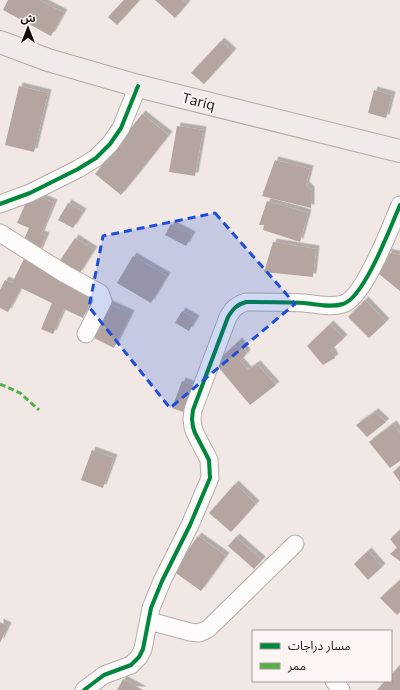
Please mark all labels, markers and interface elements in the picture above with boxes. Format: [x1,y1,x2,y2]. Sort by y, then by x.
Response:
north arrow [8,8,48,48]
text: ش [20,10,36,25]
street label: Tariq [181,88,217,114]
legend [252,630,392,682]
text: مسار دراجات [288,637,351,654]
text: ممر [287,657,306,674]

